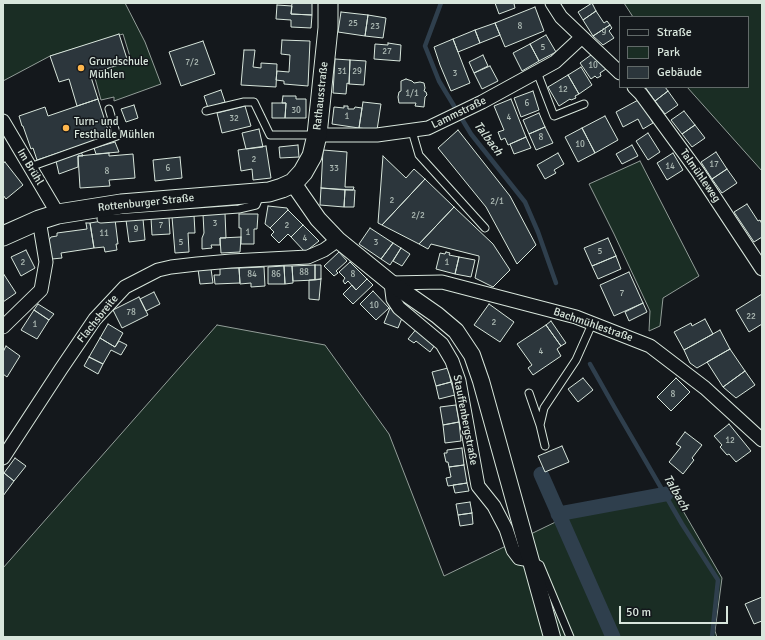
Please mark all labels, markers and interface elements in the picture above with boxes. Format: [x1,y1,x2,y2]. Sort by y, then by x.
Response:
legend [619,16,749,88]
house number: 25 [348,19,358,29]
house number: 23 [370,22,380,32]
house number: 8 [518,22,522,32]
text: Straße [657,25,692,40]
house number: 9 [602,28,606,38]
house number: 5 [541,43,545,53]
text: Park [657,45,680,60]
house number: 27 [382,47,392,57]
place label: Grundschule Mühlen [89,55,149,81]
house number: 7/2 [185,58,199,68]
street label: Rathausstraße [311,61,331,131]
house number: 10 [588,61,598,71]
marker: Grundschule Mühlen [76,63,86,73]
text: Gebäude [657,65,702,80]
house number: 31 [337,67,347,77]
house number: 29 [352,67,362,77]
house number: 3 [453,69,457,79]
house number: 12 [558,85,568,95]
house number: 1/1 [405,89,419,99]
street label: Lammstraße [429,94,489,132]
house number: 6 [525,99,529,109]
house number: 30 [291,106,301,116]
house number: 1 [345,112,349,122]
house number: 4 [507,113,511,123]
house number: 32 [229,114,239,124]
place label: Turn- und Festhalle Mühlen [74,115,155,141]
water label: Talbach [470,119,506,159]
marker: Turn- und Festhalle Mühlen [61,123,71,133]
house number: 8 [539,133,543,143]
house number: 10 [575,140,585,150]
street label: Im Brühl [14,146,46,188]
street label: Talmühleweg [677,147,723,205]
house number: 2 [252,155,256,165]
house number: 17 [709,160,719,170]
house number: 14 [665,162,675,172]
house number: 6 [166,164,170,174]
house number: 33 [329,164,339,174]
house number: 8 [105,167,109,177]
street label: Rottenburger Straße [97,191,195,215]
house number: 2 [390,196,394,206]
house number: 2/1 [490,197,504,207]
house number: 2/2 [411,211,425,221]
house number: 3 [213,219,217,229]
house number: 7 [159,221,163,231]
house number: 2 [285,221,289,231]
house number: 9 [134,225,138,235]
house number: 1 [246,228,250,238]
house number: 11 [99,229,109,239]
house number: 4 [303,234,307,244]
house number: 5 [179,238,183,248]
house number: 3 [374,238,378,248]
house number: 5 [598,247,602,257]
house number: 2 [21,258,25,268]
house number: 1 [445,258,449,268]
house number: 88 [299,268,309,278]
house number: 84 [247,270,257,280]
house number: 86 [271,270,281,280]
house number: 8 [351,270,355,280]
house number: 7 [620,289,624,299]
street label: Flachsbreite [75,292,121,346]
house number: 10 [369,301,379,311]
street label: Bachmühlestraße [551,305,635,345]
house number: 78 [126,308,136,318]
house number: 22 [746,312,756,322]
house number: 2 [492,318,496,328]
house number: 1 [33,320,37,330]
house number: 4 [539,347,543,357]
street label: Stauffenbergstraße [450,374,480,466]
house number: 8 [671,390,675,400]
house number: 12 [725,436,735,446]
water label: Talbach [660,472,692,514]
scale bar [621,598,730,624]
text: 50 m [626,605,651,620]

